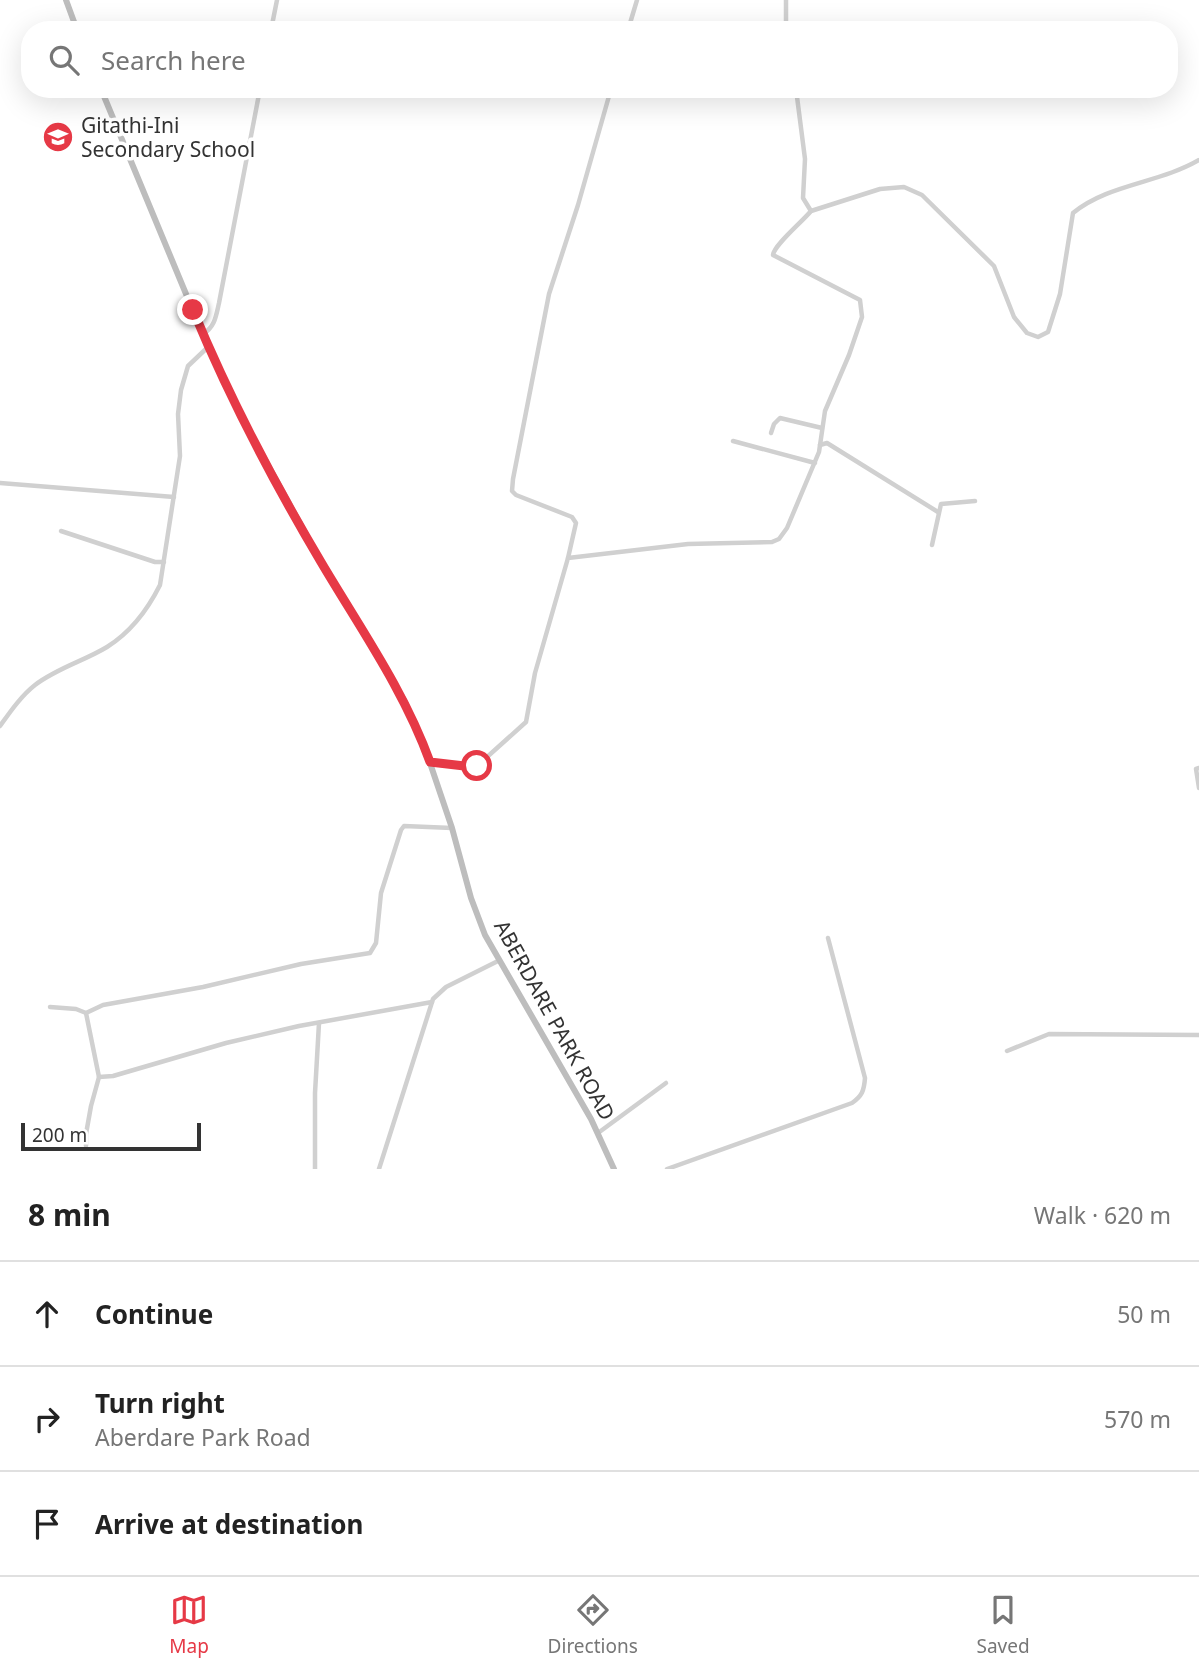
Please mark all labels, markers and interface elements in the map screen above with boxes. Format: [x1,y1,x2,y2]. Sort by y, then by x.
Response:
search box [21,21,1178,98]
icon: search [45,41,83,79]
text: Search here [101,42,246,78]
place label: Gitathi-Ini Secondary School [81,111,255,163]
school or university icon: Gitathi-Ini Secondary School [41,120,75,154]
route end [177,294,208,325]
route start [461,750,492,781]
street label: ABERDARE PARK ROAD [488,915,622,1125]
scale bar [21,1120,201,1152]
text: 200 m [32,1122,87,1148]
text: 8 min [28,1194,111,1235]
text: Walk · 620 m [1034,1199,1171,1231]
icon: ahead [28,1295,66,1333]
text: Continue [95,1296,213,1332]
text: 50 m [1117,1298,1171,1330]
text: Turn right [95,1385,225,1421]
icon: right [28,1400,66,1438]
text: 570 m [1104,1403,1171,1435]
text: Aberdare Park Road [95,1421,311,1453]
icon: arrive [28,1505,66,1543]
text: Arrive at destination [95,1506,364,1542]
tab: Map [169,1591,209,1659]
tab: Directions [548,1591,638,1659]
tab: Saved [976,1591,1030,1659]

